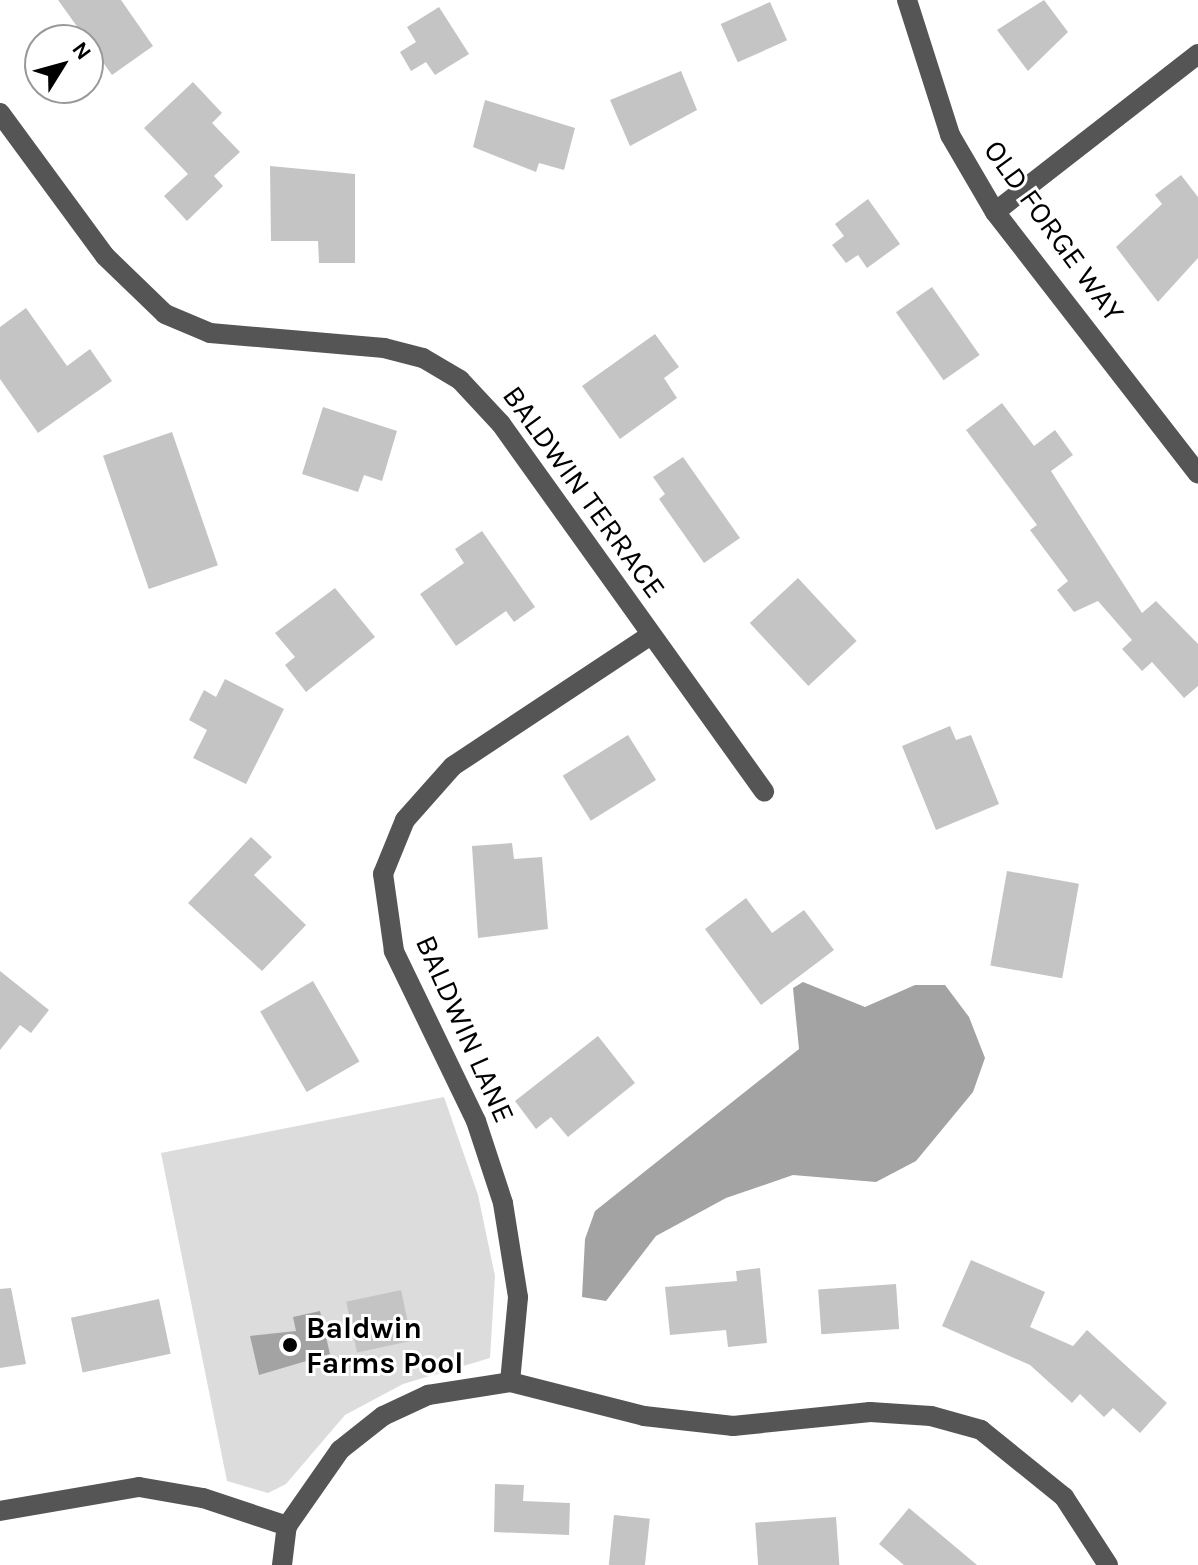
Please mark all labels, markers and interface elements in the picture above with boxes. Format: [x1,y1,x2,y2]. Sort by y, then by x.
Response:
north arrow [24,24,104,104]
text: N [66,37,97,65]
street label: OLD FORGE WAY [976,133,1132,329]
street label: BALDWIN TERRACE [495,379,673,605]
street label: BALDWIN LANE [408,930,522,1128]
place label: Baldwin Farms Pool [306,1310,463,1380]
marker: Baldwin Farms Pool [281,1336,299,1354]

